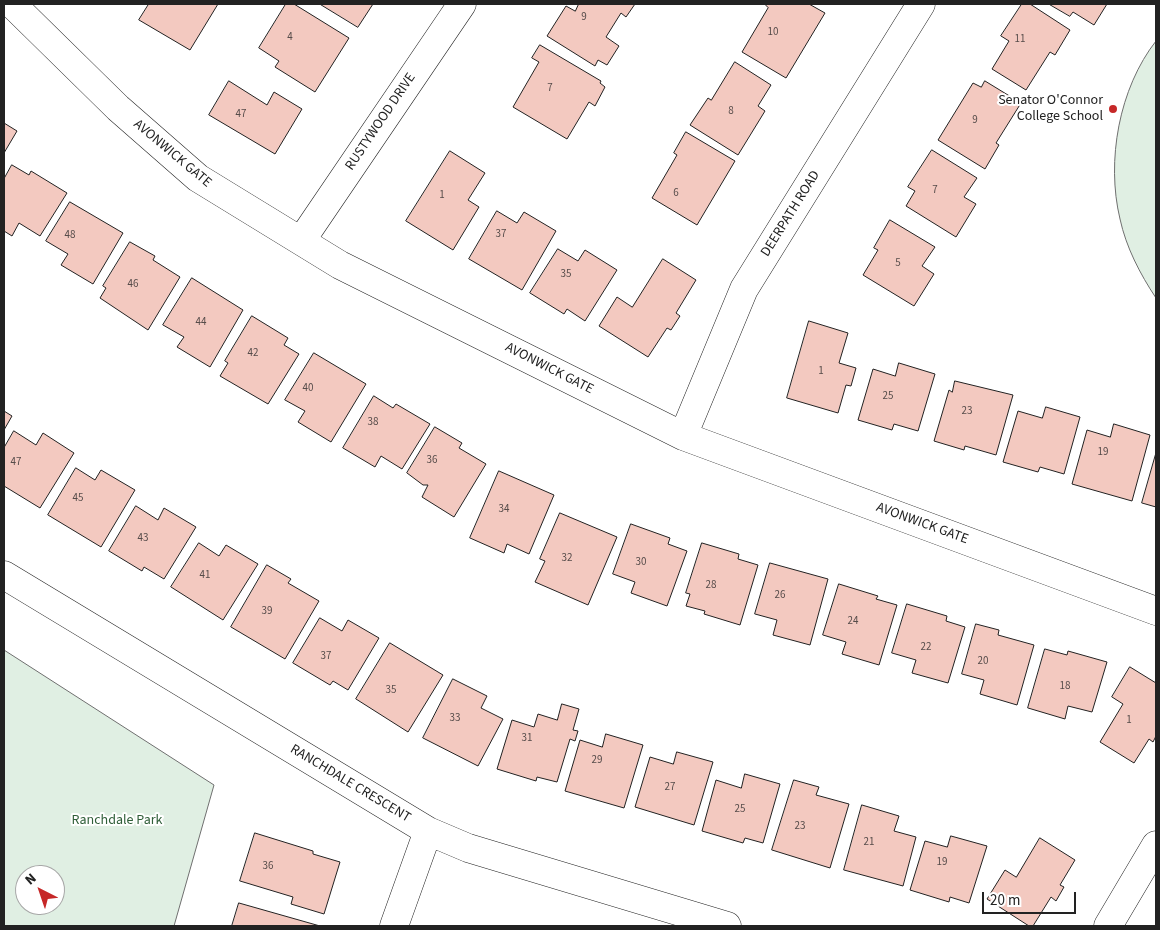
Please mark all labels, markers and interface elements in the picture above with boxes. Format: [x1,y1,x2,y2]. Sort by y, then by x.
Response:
house number: 9 [581,11,587,25]
house number: 10 [768,26,778,40]
house number: 4 [287,31,293,45]
house number: 11 [1015,33,1025,47]
street label: RUSTYWOOD DRIVE [342,70,420,174]
house number: 7 [547,82,553,96]
place label: Senator O'Connor College School [998,93,1103,125]
marker: Senator O'Connor College School [1107,103,1119,115]
house number: 8 [728,105,734,119]
house number: 47 [236,108,246,122]
house number: 9 [972,114,978,128]
street label: AVONWICK GATE [130,116,214,192]
street label: DEERPATH ROAD [758,168,824,260]
house number: 7 [932,184,938,198]
house number: 6 [673,187,679,201]
house number: 1 [439,189,445,203]
house number: 37 [496,228,506,242]
house number: 48 [65,229,75,243]
house number: 5 [895,257,901,271]
house number: 35 [561,268,571,282]
house number: 46 [128,278,138,292]
house number: 44 [196,316,206,330]
street label: AVONWICK GATE [502,340,596,398]
house number: 42 [248,347,258,361]
house number: 1 [818,365,824,379]
house number: 40 [303,382,313,396]
house number: 25 [883,390,893,404]
house number: 23 [962,405,972,419]
house number: 38 [368,416,378,430]
house number: 19 [1098,446,1108,460]
house number: 36 [427,454,437,468]
house number: 47 [11,456,21,470]
house number: 45 [73,492,83,506]
street label: AVONWICK GATE [874,500,970,548]
house number: 34 [499,503,509,517]
house number: 43 [138,532,148,546]
house number: 32 [562,552,572,566]
house number: 30 [636,556,646,570]
house number: 41 [200,569,210,583]
house number: 28 [706,579,716,593]
house number: 26 [775,589,785,603]
house number: 39 [262,605,272,619]
house number: 24 [848,615,858,629]
house number: 22 [921,641,931,655]
house number: 37 [321,650,331,664]
house number: 20 [978,655,988,669]
house number: 18 [1060,680,1070,694]
house number: 35 [386,684,396,698]
house number: 33 [450,712,460,726]
house number: 1 [1126,714,1132,728]
house number: 31 [522,732,532,746]
street label: RANCHDALE CRESCENT [287,741,413,827]
house number: 29 [592,754,602,768]
house number: 27 [665,781,675,795]
house number: 25 [735,803,745,817]
park label: Ranchdale Park [72,813,162,829]
house number: 23 [795,820,805,834]
house number: 21 [864,836,874,850]
house number: 19 [937,856,947,870]
house number: 36 [263,860,273,874]
north arrow [15,865,65,915]
text: N [21,869,41,890]
scale bar [985,882,1079,914]
text: 20 m [990,890,1020,911]

